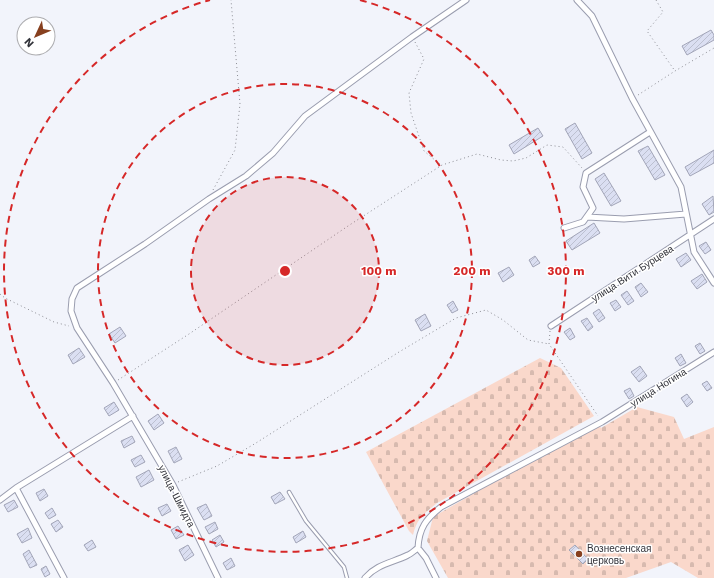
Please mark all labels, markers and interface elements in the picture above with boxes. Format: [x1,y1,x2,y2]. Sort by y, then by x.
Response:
north arrow [16,16,56,56]
text: N [22,35,37,50]
street label: улица Вити Бурцева [589,243,676,304]
centre of rings [278,264,292,278]
text: 100 m [361,264,397,278]
text: 200 m [453,264,491,278]
text: 300 m [547,264,585,278]
street label: улица Ногина [628,366,689,409]
street label: улица Шмидта [156,463,197,530]
place label: Вознесенская церковь [587,543,651,566]
marker: Вознесенская церковь [574,549,584,559]

